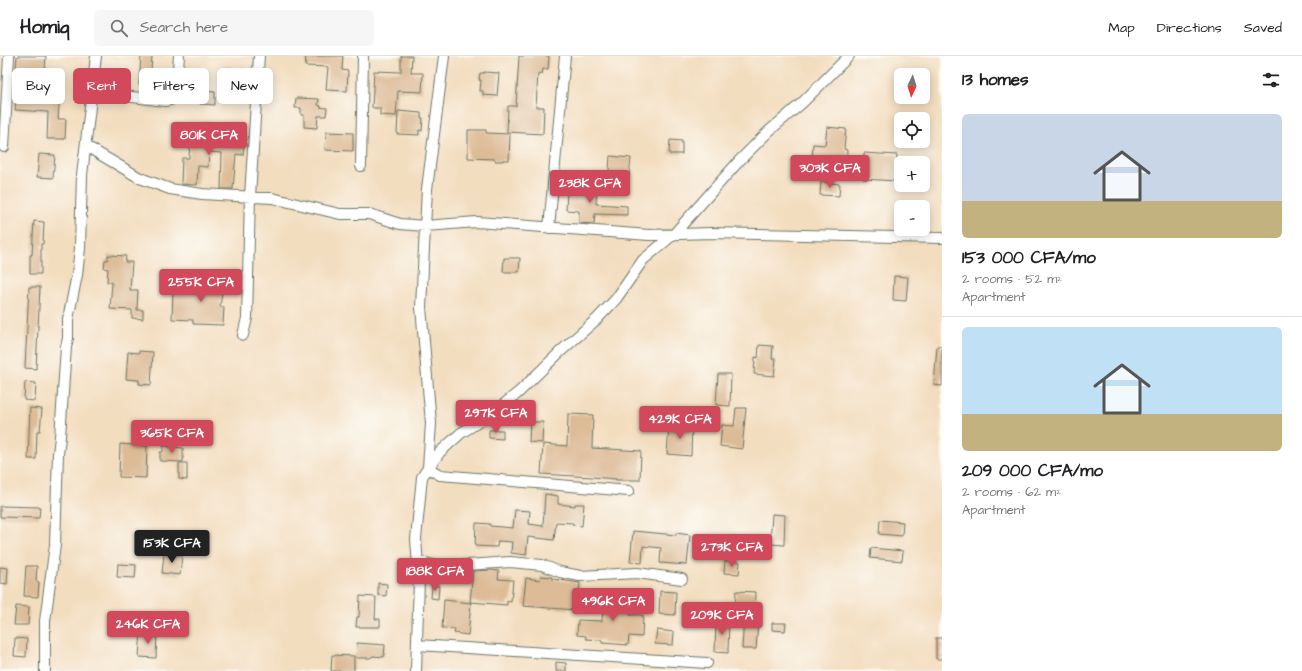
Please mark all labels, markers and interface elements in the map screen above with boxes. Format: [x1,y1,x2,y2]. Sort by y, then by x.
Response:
search box [94,10,374,46]
text: Homiq [20,14,70,41]
icon: search [108,17,130,39]
text: Search here [140,17,228,38]
text: Map [1108,18,1135,38]
text: Directions [1157,18,1222,38]
text: Saved [1244,18,1282,38]
chip: Buy [12,68,65,104]
chip: Rent [73,68,131,104]
chip: Filters [139,68,209,104]
chip: New [217,68,273,104]
north arrow [894,68,930,104]
map controls [894,68,930,236]
text: 13 homes [962,68,1029,92]
icon: filters [1260,69,1282,91]
button: locate [894,112,930,148]
pin: 801K CFA [168,122,250,156]
text: 801K CFA [180,126,238,144]
icon: home [1086,140,1158,212]
pin: 303K CFA [789,155,871,189]
button: + [894,156,930,192]
text: 303K CFA [799,159,861,177]
pin: 238K CFA [549,170,631,204]
text: 238K CFA [559,174,621,192]
button: − [894,200,930,236]
text: 153 000 CFA/mo [962,246,1096,270]
pin: 255K CFA [160,269,242,303]
text: 2 rooms · 52 m² [962,270,1062,288]
text: 255K CFA [168,273,234,291]
text: Apartment [962,288,1026,306]
icon: home [1086,353,1158,425]
pin: 297K CFA [455,400,537,434]
text: 297K CFA [465,404,527,422]
pin: 429K CFA [639,406,721,440]
text: 429K CFA [648,410,712,428]
pin: 365K CFA [131,420,213,454]
text: 365K CFA [140,424,204,442]
text: 209 000 CFA/mo [962,459,1103,483]
text: 2 rooms · 62 m² [962,483,1061,501]
text: Apartment [962,501,1026,519]
pin: 153K CFA [131,530,213,564]
text: 153K CFA [143,534,201,552]
pin: 273K CFA [691,534,773,568]
text: 273K CFA [701,538,763,556]
pin: 188K CFA [394,558,476,592]
text: 188K CFA [406,562,464,580]
pin: 496K CFA [572,588,654,622]
text: 496K CFA [581,592,645,610]
pin: 209K CFA [681,602,763,636]
text: 209K CFA [691,606,753,624]
pin: 246K CFA [107,611,189,645]
text: 246K CFA [116,615,180,633]

